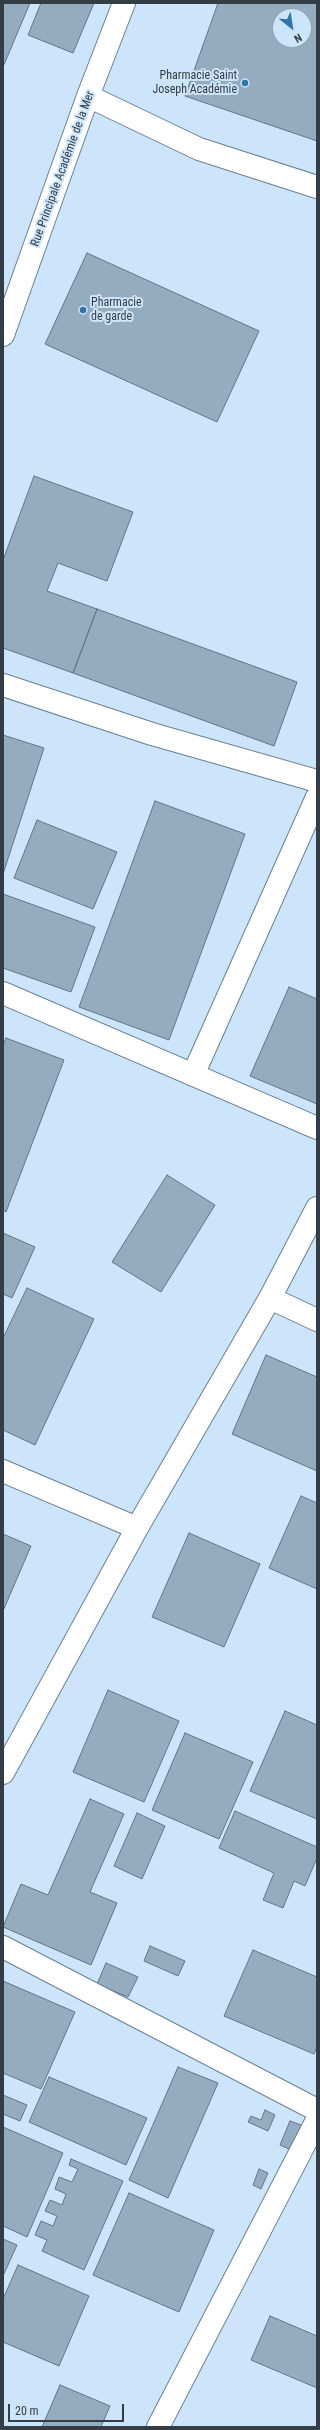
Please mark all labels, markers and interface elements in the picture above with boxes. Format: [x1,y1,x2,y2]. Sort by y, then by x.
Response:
north arrow [272,8,312,48]
text: N [292,31,304,45]
place label: Pharmacie Saint Joseph Académie [152,69,237,97]
marker: Pharmacie Saint Joseph Académie [240,78,250,88]
street label: Rue Principale Académie de la Mer [28,89,98,249]
place label: Pharmacie de garde [91,296,142,324]
marker: Pharmacie de garde [78,305,88,315]
scale bar [10,2396,126,2422]
text: 20 m [15,2404,39,2418]

